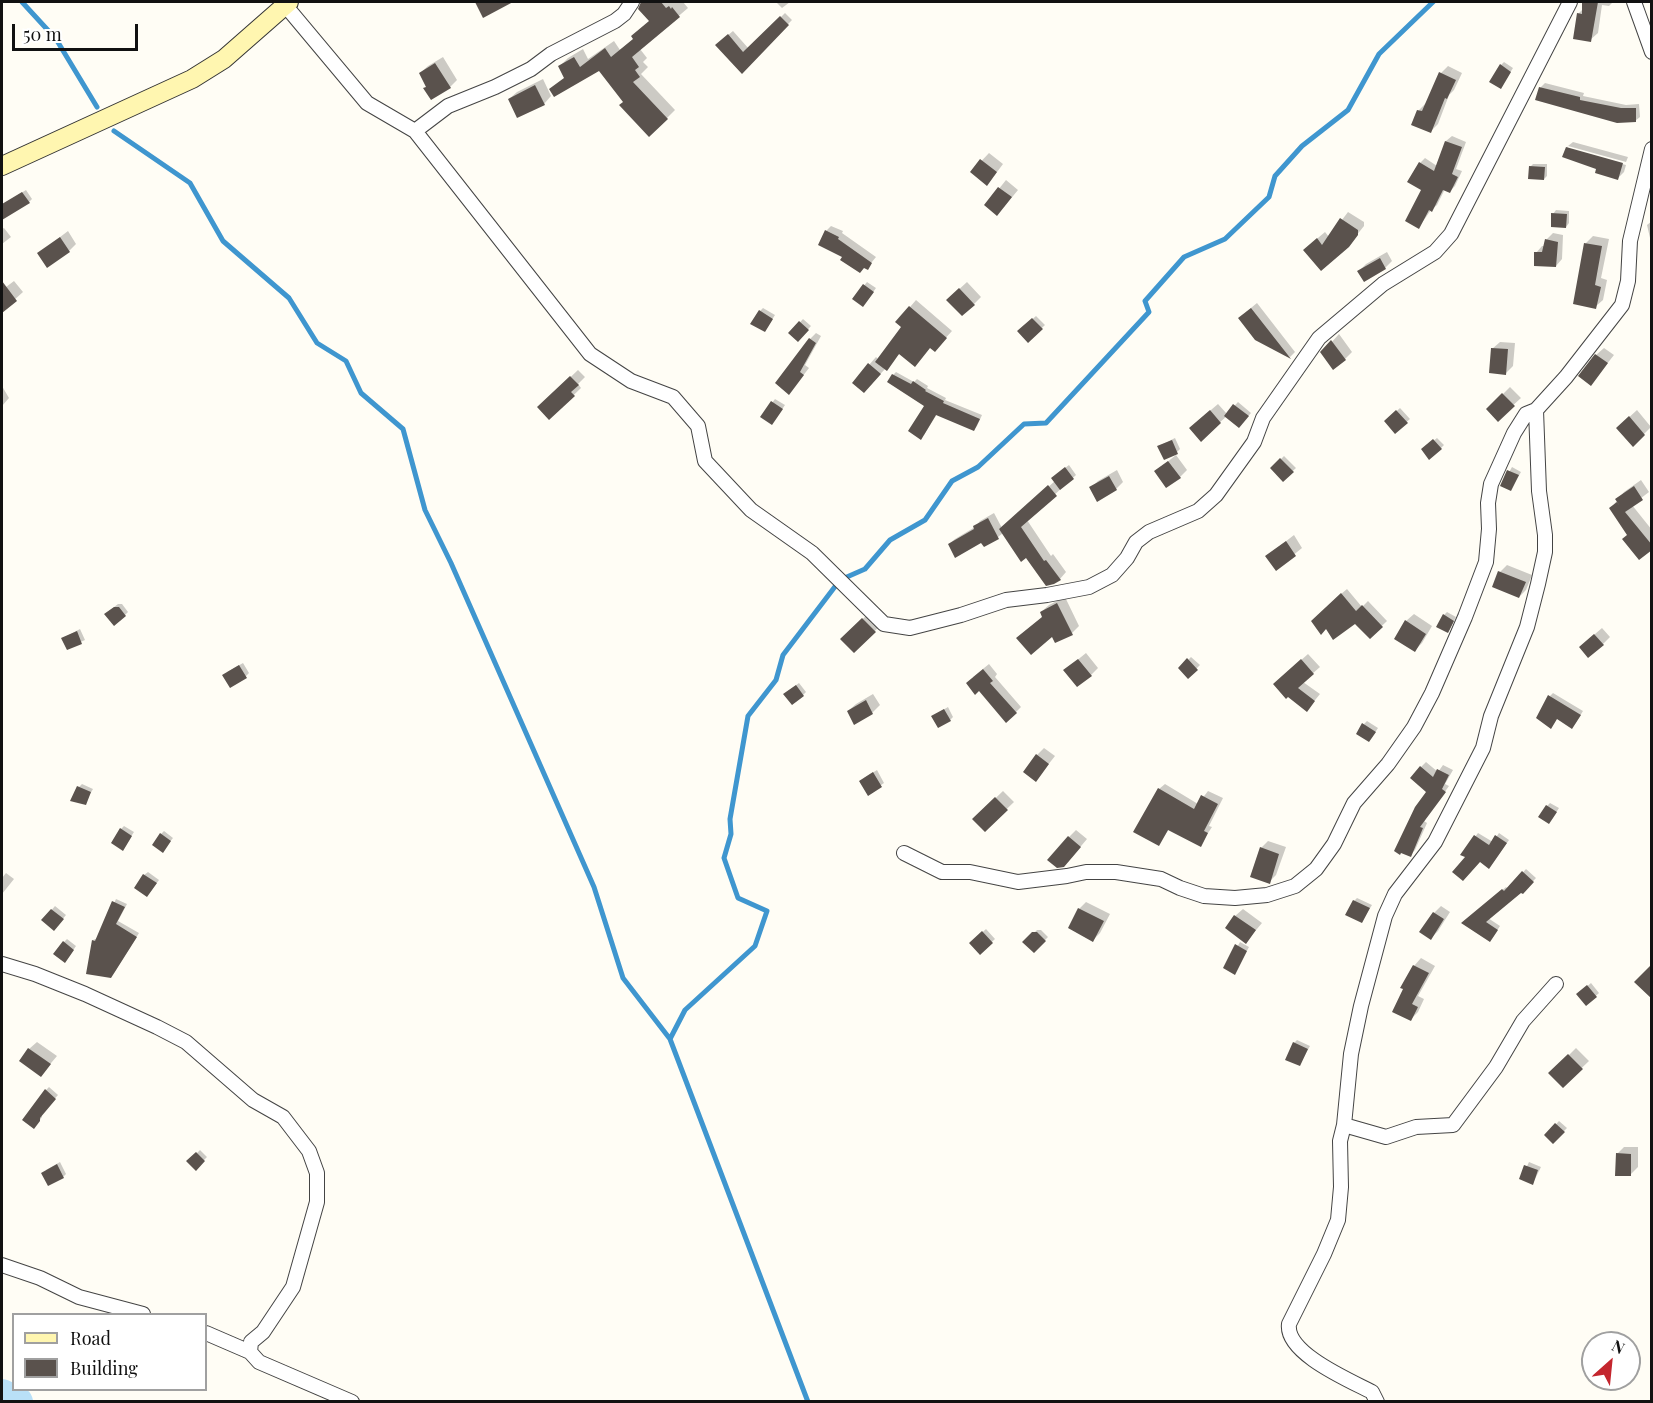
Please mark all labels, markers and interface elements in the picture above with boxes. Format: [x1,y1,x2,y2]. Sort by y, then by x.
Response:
scale bar [15,12,141,50]
text: 50 m [23,22,62,46]
legend [12,1313,207,1391]
text: Road [70,1326,111,1350]
north arrow [1581,1331,1641,1391]
text: N [1609,1334,1628,1358]
text: Building [70,1356,138,1380]

